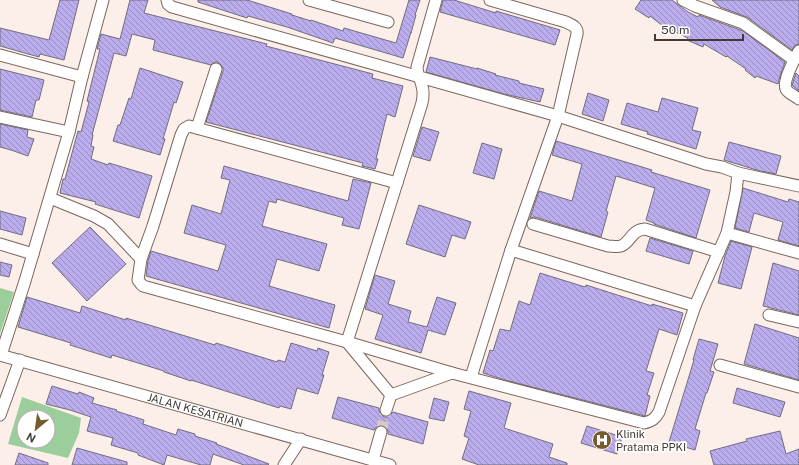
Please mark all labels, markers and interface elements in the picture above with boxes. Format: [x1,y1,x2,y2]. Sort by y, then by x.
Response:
scale bar [655,16,743,42]
text: 50 m [661,23,689,37]
street label: JALAN KESATRIAN [146,391,244,429]
north arrow [16,409,56,449]
place label: Klinik Pratama PPKI [616,428,686,453]
hospital icon: Klinik Pratama PPKI [591,429,613,451]
text: N [24,430,38,445]

